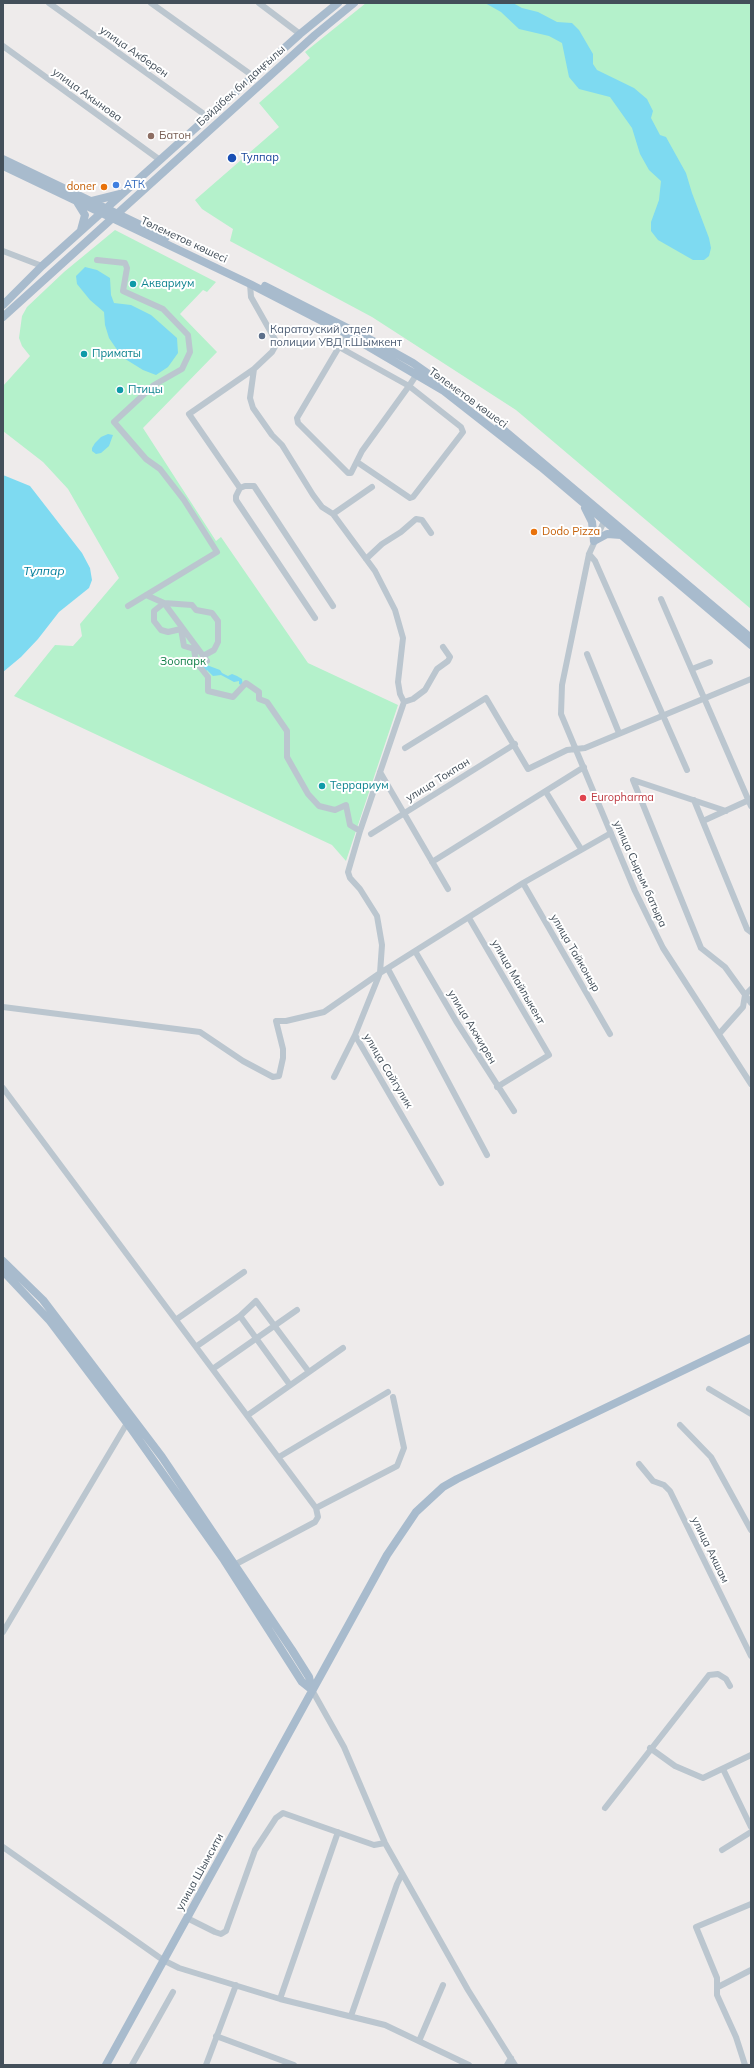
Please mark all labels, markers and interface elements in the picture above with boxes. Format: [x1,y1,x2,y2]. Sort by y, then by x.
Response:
street label: улица Акберен [97,23,171,81]
street label: Бәйдібек би даңғылы [194,43,288,129]
street label: улица Акынова [50,65,124,125]
place label: Батон [159,129,191,143]
marker: Батон [146,131,156,141]
place label: Тулпар [241,151,279,165]
marker: Тулпар [226,152,238,164]
place label: АТК [124,178,145,192]
place label: doner [67,180,96,194]
marker: АТК [111,180,121,190]
marker: doner [99,182,109,192]
street label: Төлеметов көшесі [139,214,229,266]
place label: Аквариум [141,277,194,291]
marker: Аквариум [128,279,138,289]
place label: Каратауский отдел полиции УВД г.Шымкент [270,323,402,349]
marker: Каратауский отдел полиции УВД г.Шымкент [257,331,267,341]
place label: Приматы [92,347,141,361]
marker: Приматы [79,349,89,359]
street label: Төлеметов көшесі [426,365,510,431]
place label: Птицы [128,383,163,397]
marker: Птицы [115,385,125,395]
place label: Dodo Pizza [542,525,600,539]
marker: Dodo Pizza [529,527,539,537]
water label: Тұлпар [23,564,65,578]
park label: Зоопарк [160,655,206,669]
street label: улица Токпан [404,755,472,805]
place label: Террариум [330,779,389,793]
marker: Террариум [317,781,327,791]
place label: Europharma [591,791,654,805]
marker: Europharma [578,793,588,803]
street label: улица Сырым батыра [610,819,670,929]
street label: улица Тайконыр [547,912,603,994]
street label: улица Майлыкент [488,937,548,1027]
street label: улица Акжирен [445,988,499,1066]
street label: улица Сайгулик [360,1031,416,1111]
street label: улица Акшам [688,1515,732,1585]
street label: улица Шымсити [173,1831,227,1913]

